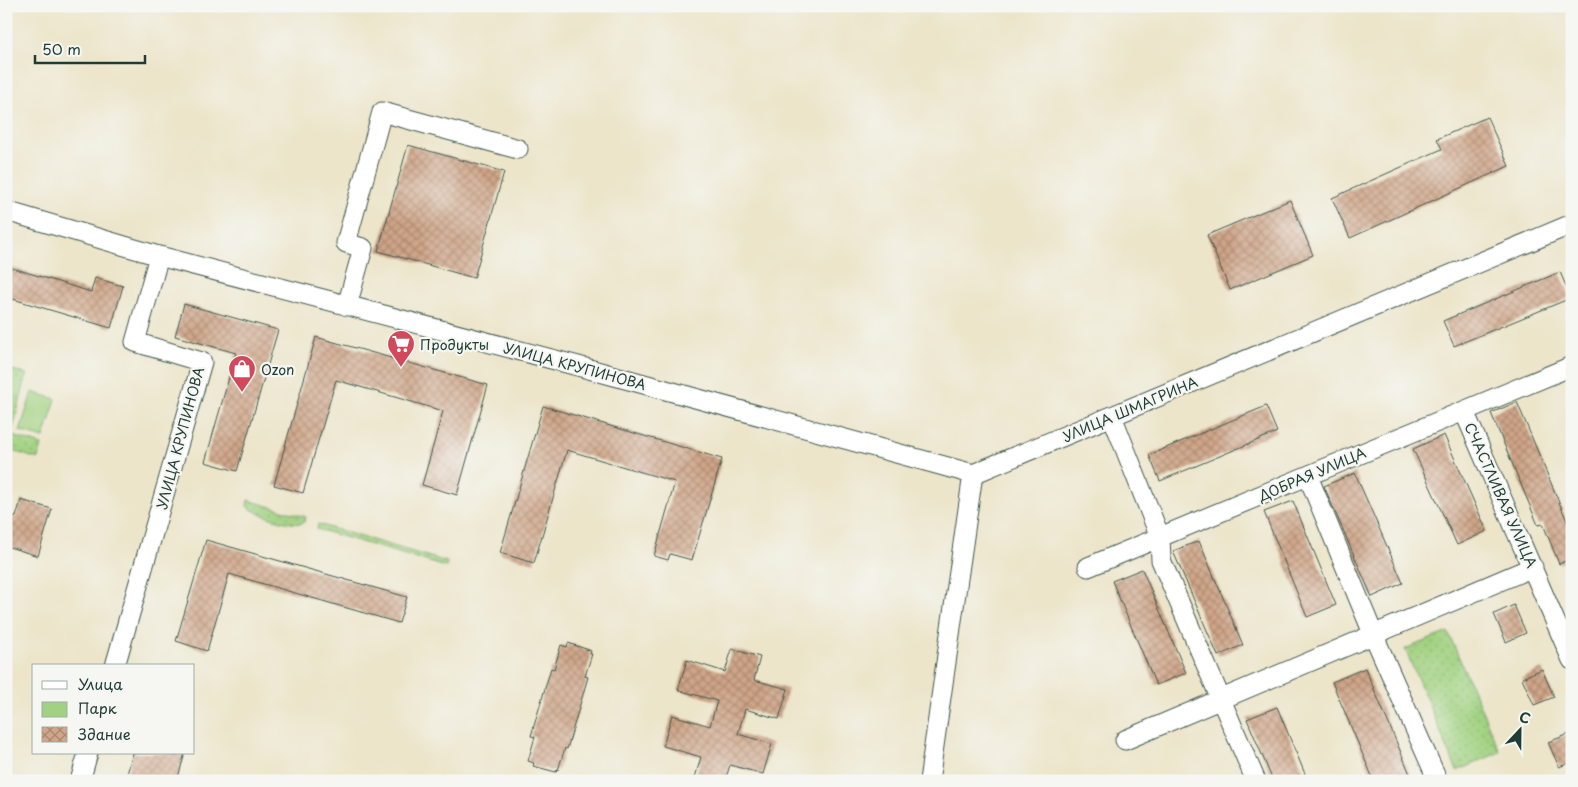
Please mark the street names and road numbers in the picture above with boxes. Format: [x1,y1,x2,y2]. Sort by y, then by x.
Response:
street label: УЛИЦА КРУПИНОВА [502,337,648,395]
street label: УЛИЦА КРУПИНОВА [151,365,209,511]
street label: УЛИЦА ШМАГРИНА [1059,371,1201,447]
street label: СЧАСТЛИВАЯ УЛИЦА [1459,419,1543,571]
street label: ДОБРАЯ УЛИЦА [1254,442,1369,507]

